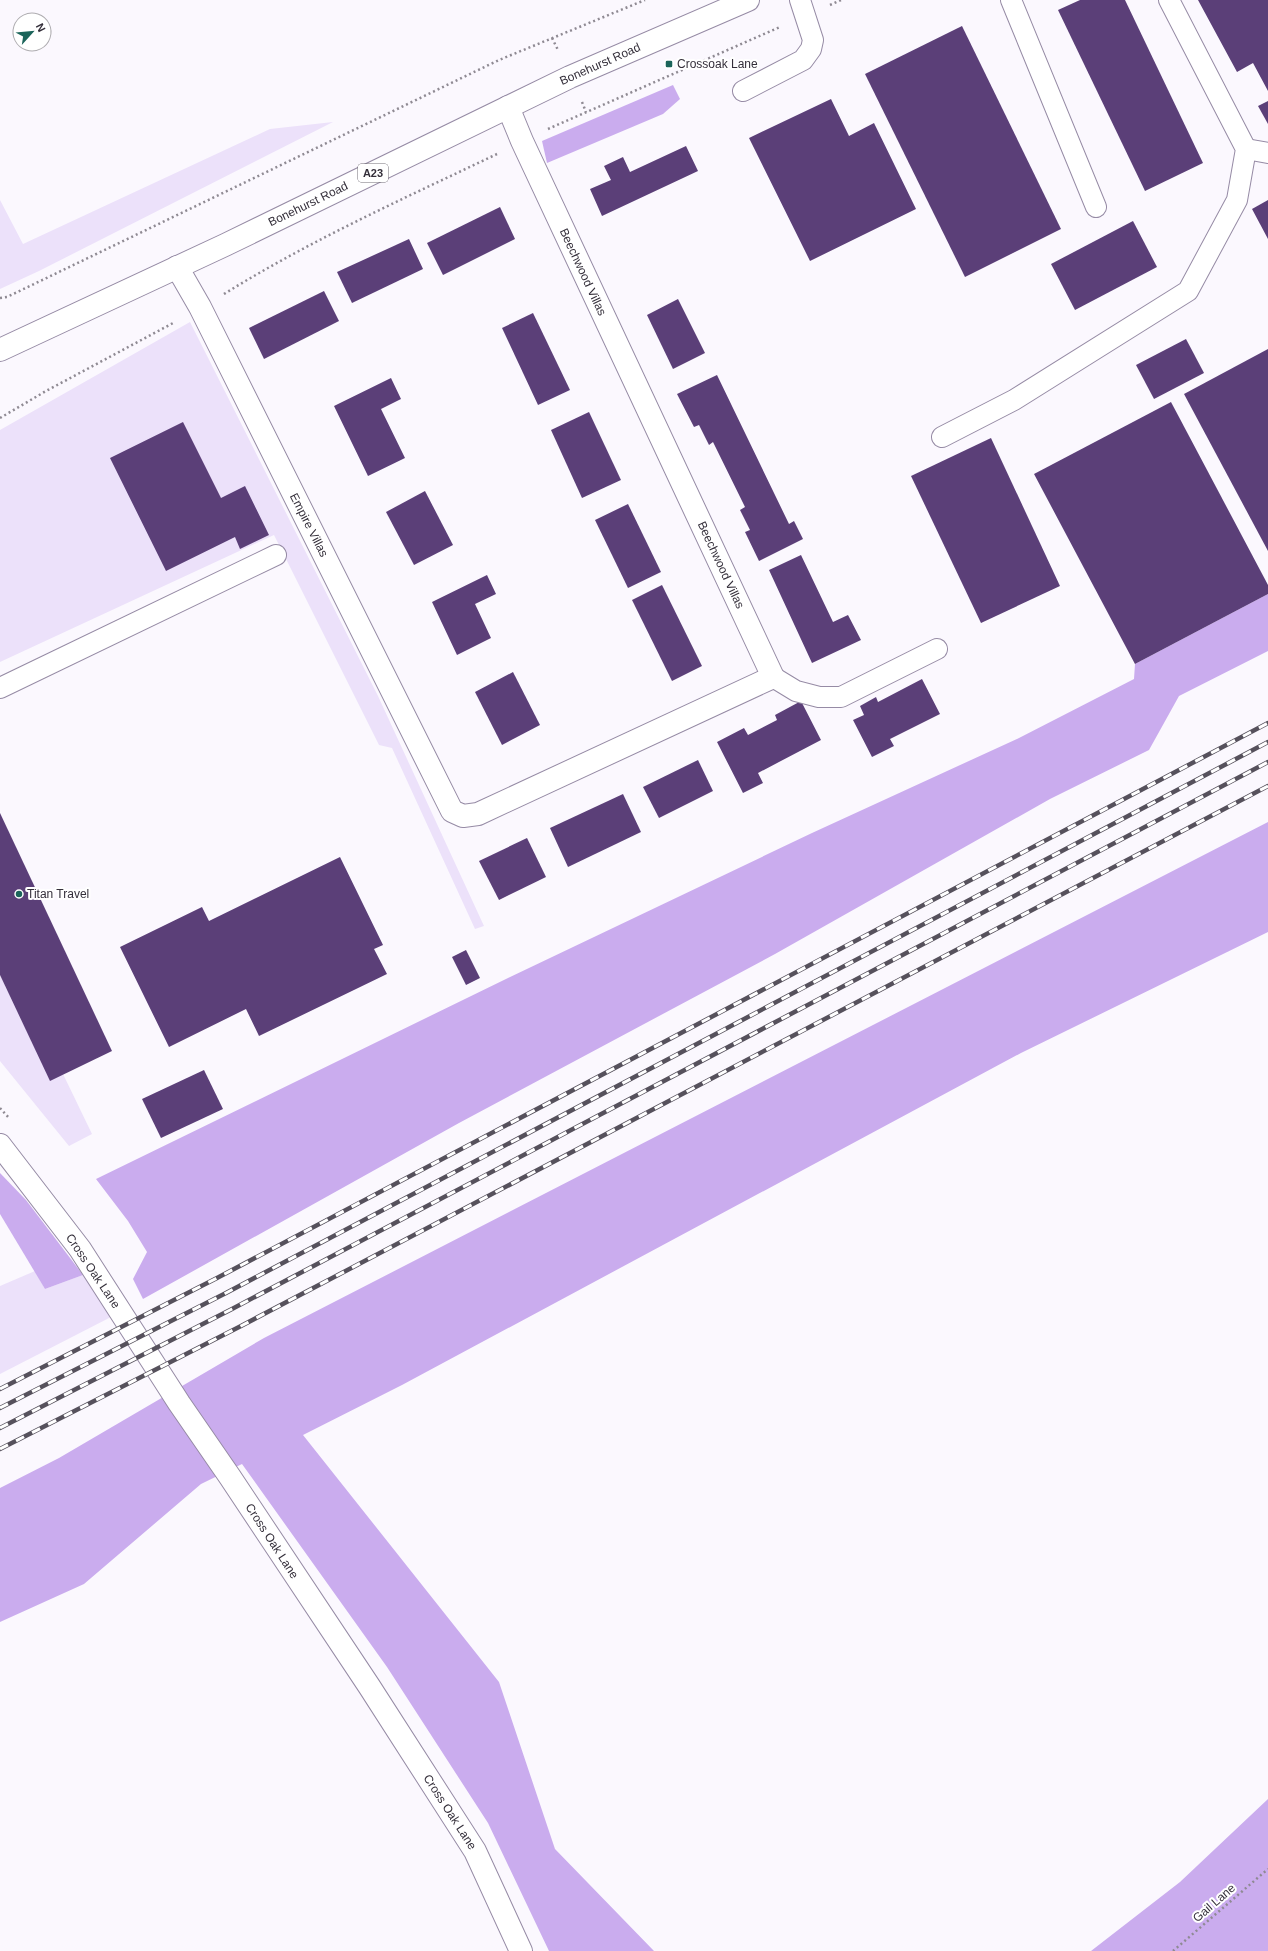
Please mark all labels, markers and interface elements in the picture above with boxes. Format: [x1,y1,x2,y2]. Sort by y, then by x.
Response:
north arrow [12,12,52,52]
text: N [34,21,48,34]
street label: Bonehurst Road [558,40,642,88]
place label: Crossoak Lane [677,57,758,71]
marker: Crossoak Lane [664,59,674,69]
road number: A23 [358,164,388,182]
street label: Bonehurst Road [266,179,350,229]
street label: Beechwood Villas [557,226,609,318]
street label: Empire Villas [287,491,331,559]
street label: Beechwood Villas [695,519,747,611]
place label: Titan Travel [27,887,89,901]
marker: Titan Travel [14,889,24,899]
street label: Cross Oak Lane [63,1231,123,1311]
street label: Cross Oak Lane [243,1501,302,1581]
street label: Cross Oak Lane [421,1772,480,1852]
street label: Gail Lane [1190,1881,1238,1925]

